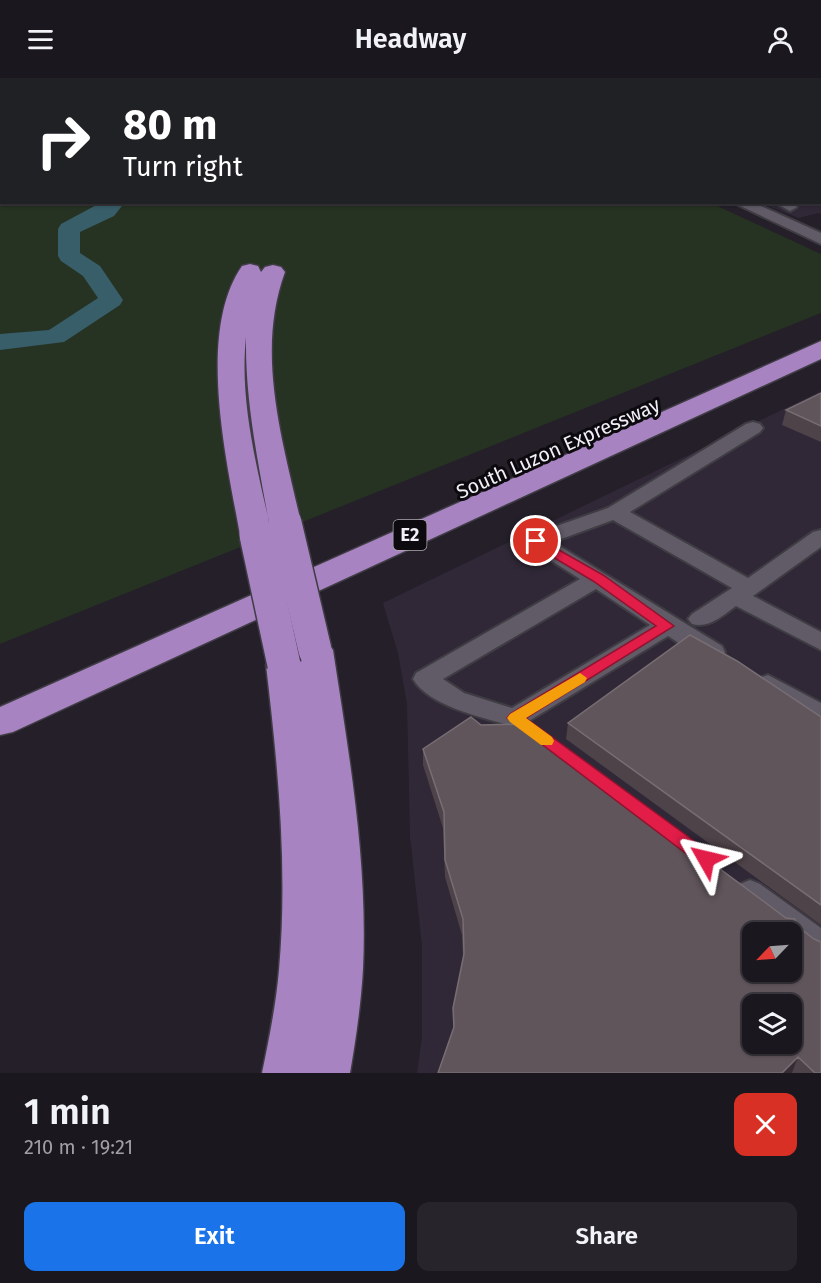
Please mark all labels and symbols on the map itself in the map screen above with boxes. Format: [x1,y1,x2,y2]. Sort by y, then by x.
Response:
street label: South Luzon Expressway [453,392,664,504]
pin [510,515,561,566]
road number: E2 [394,520,426,550]
position arrow [674,827,738,891]
north arrow [742,922,802,982]

